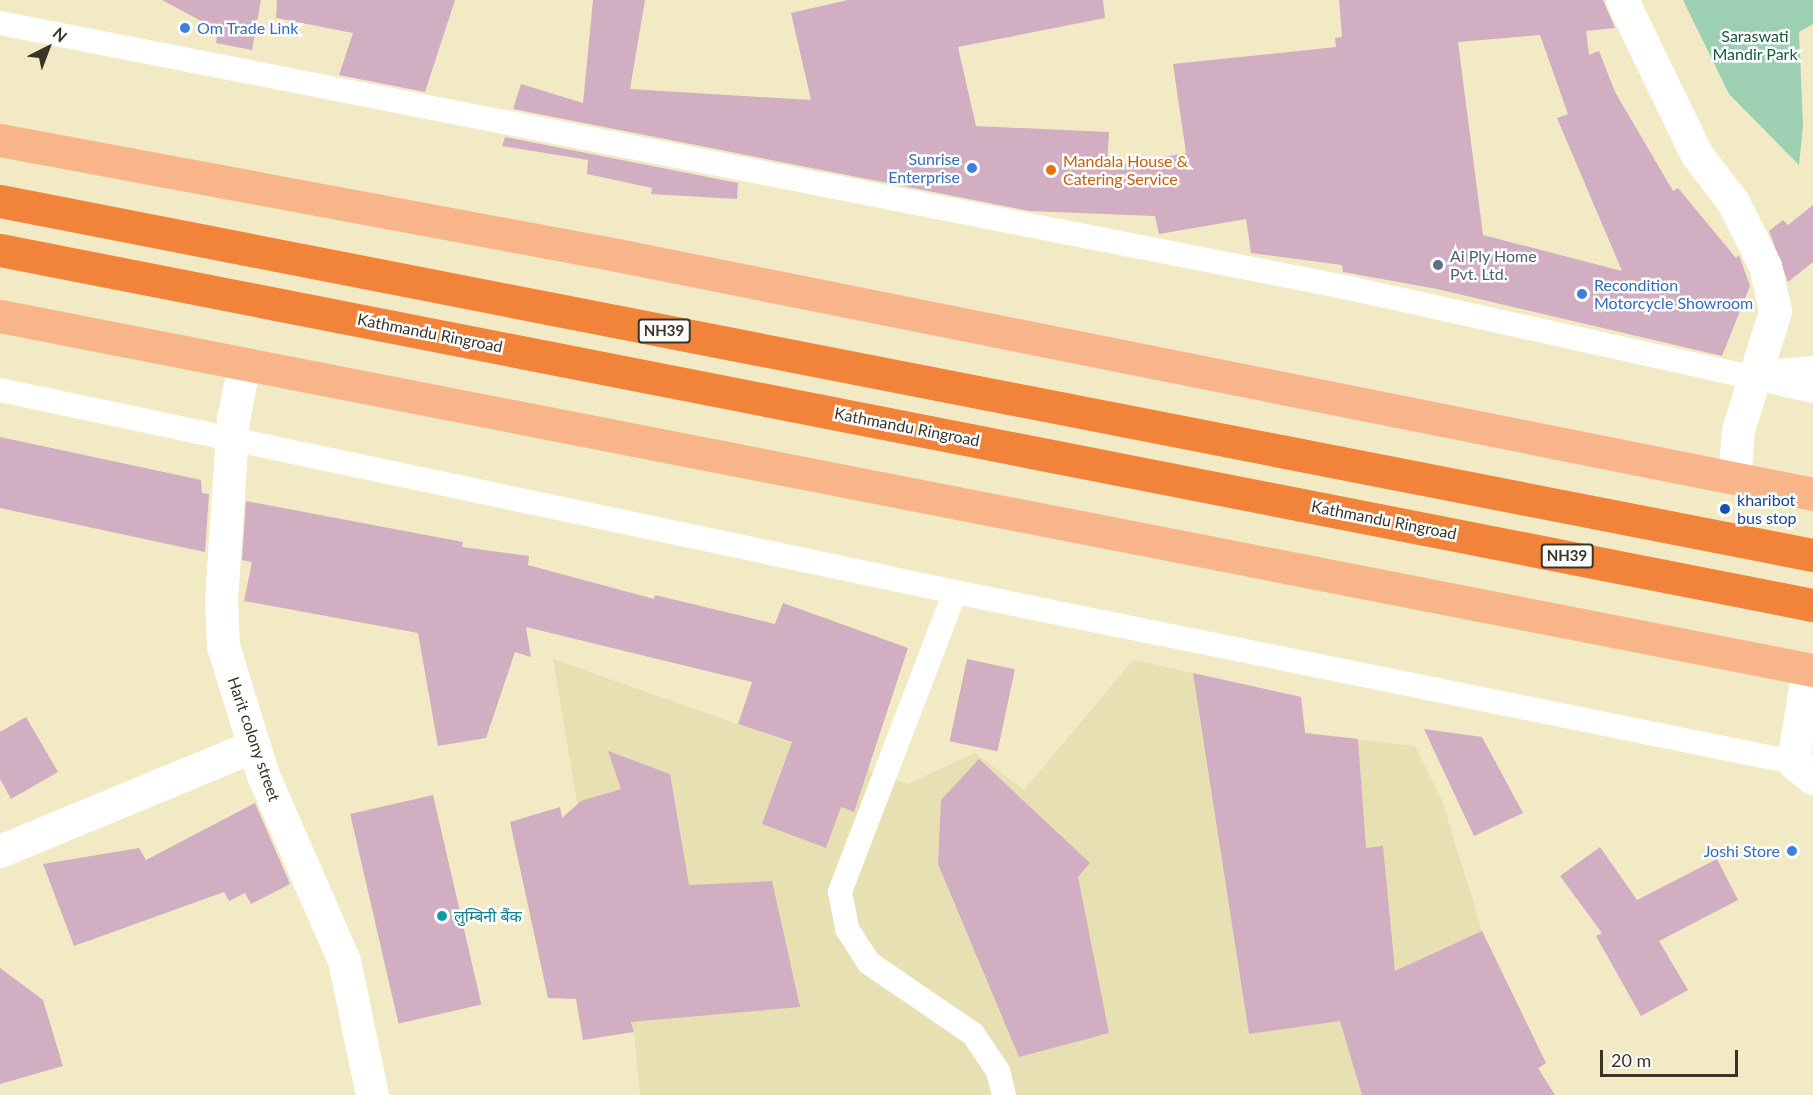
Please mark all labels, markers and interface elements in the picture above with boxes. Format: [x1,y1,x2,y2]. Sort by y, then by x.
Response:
north arrow [18,18,78,78]
place label: Om Trade Link [197,18,299,38]
marker: Om Trade Link [178,21,192,35]
text: N [49,23,71,45]
park label: Saraswati Mandir Park [1712,26,1798,64]
place label: Sunrise Enterprise [888,149,960,187]
place label: Mandala House & Catering Service [1063,151,1188,189]
marker: Sunrise Enterprise [965,161,979,175]
marker: Mandala House & Catering Service [1044,163,1058,177]
place label: Ai Ply Home Pvt. Ltd. [1450,246,1537,284]
marker: Ai Ply Home Pvt. Ltd. [1431,258,1445,272]
place label: Recondition Motorcycle Showroom [1594,275,1753,313]
marker: Recondition Motorcycle Showroom [1575,287,1589,301]
street label: Kathmandu Ringroad [356,309,504,357]
road number: NH39 [637,319,691,343]
street label: Kathmandu Ringroad [833,403,981,451]
place label: kharibot bus stop [1737,490,1797,528]
street label: Kathmandu Ringroad [1310,496,1458,544]
marker: kharibot bus stop [1718,502,1732,516]
road number: NH39 [1540,544,1594,568]
street label: Harit colony street [224,674,284,804]
place label: Joshi Store [1704,841,1780,861]
marker: Joshi Store [1785,844,1799,858]
place label: लुम्बिनी बैंक [454,906,522,926]
marker: लुम्बिनी बैंक [435,909,449,923]
scale bar [1603,1038,1741,1076]
text: 20 m [1611,1049,1651,1071]

